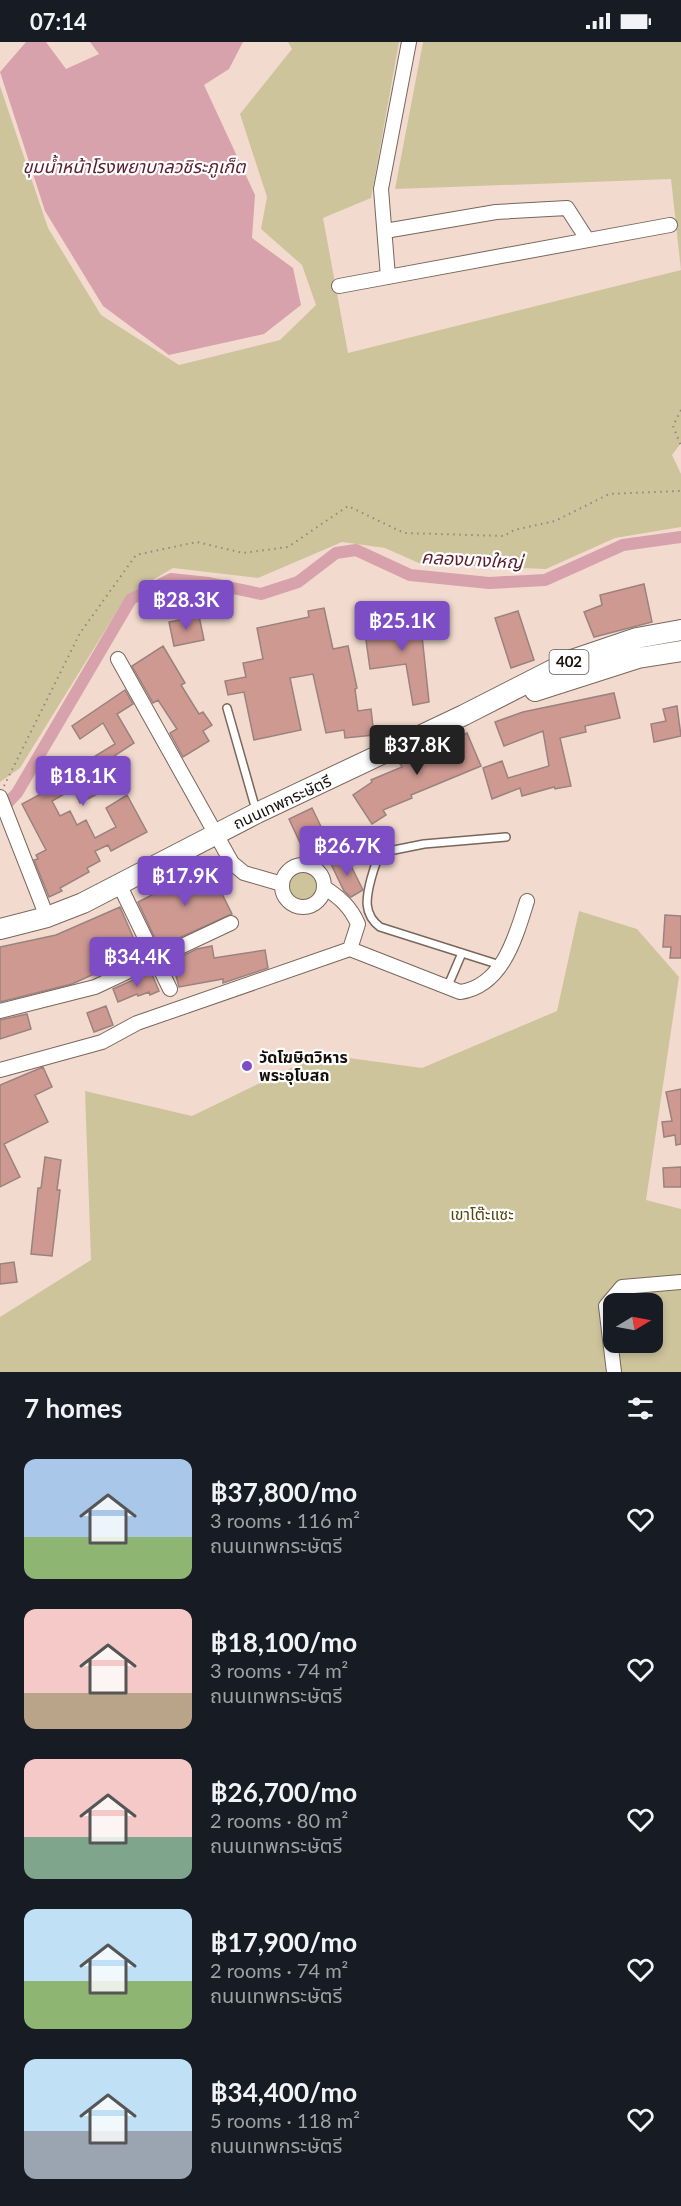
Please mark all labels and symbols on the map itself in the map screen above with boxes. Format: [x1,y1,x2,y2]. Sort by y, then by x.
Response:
water label: ขุมน้ำหน้าโรงพยาบาลวชิระภูเก็ต [23,154,247,178]
water label: คลองบางใหญ่ [421,545,526,573]
pin: ฿28.3K [137,580,235,631]
pin: ฿25.1K [353,601,451,652]
road number: 402 [550,650,588,674]
pin: ฿37.8K [368,725,466,776]
pin: ฿18.1K [34,756,132,807]
street label: ถนนเทพกระษัตรี [230,770,334,833]
pin: ฿26.7K [298,826,396,877]
pin: ฿17.9K [136,856,234,907]
pin: ฿34.4K [88,937,186,988]
place label: วัดโฆษิตวิหาร พระอุโบสถ [259,1047,348,1085]
marker: วัดโฆษิตวิหาร พระอุโบสถ [240,1059,254,1073]
park label: เขาโต๊ะแซะ [450,1204,514,1223]
north arrow [603,1293,663,1353]

